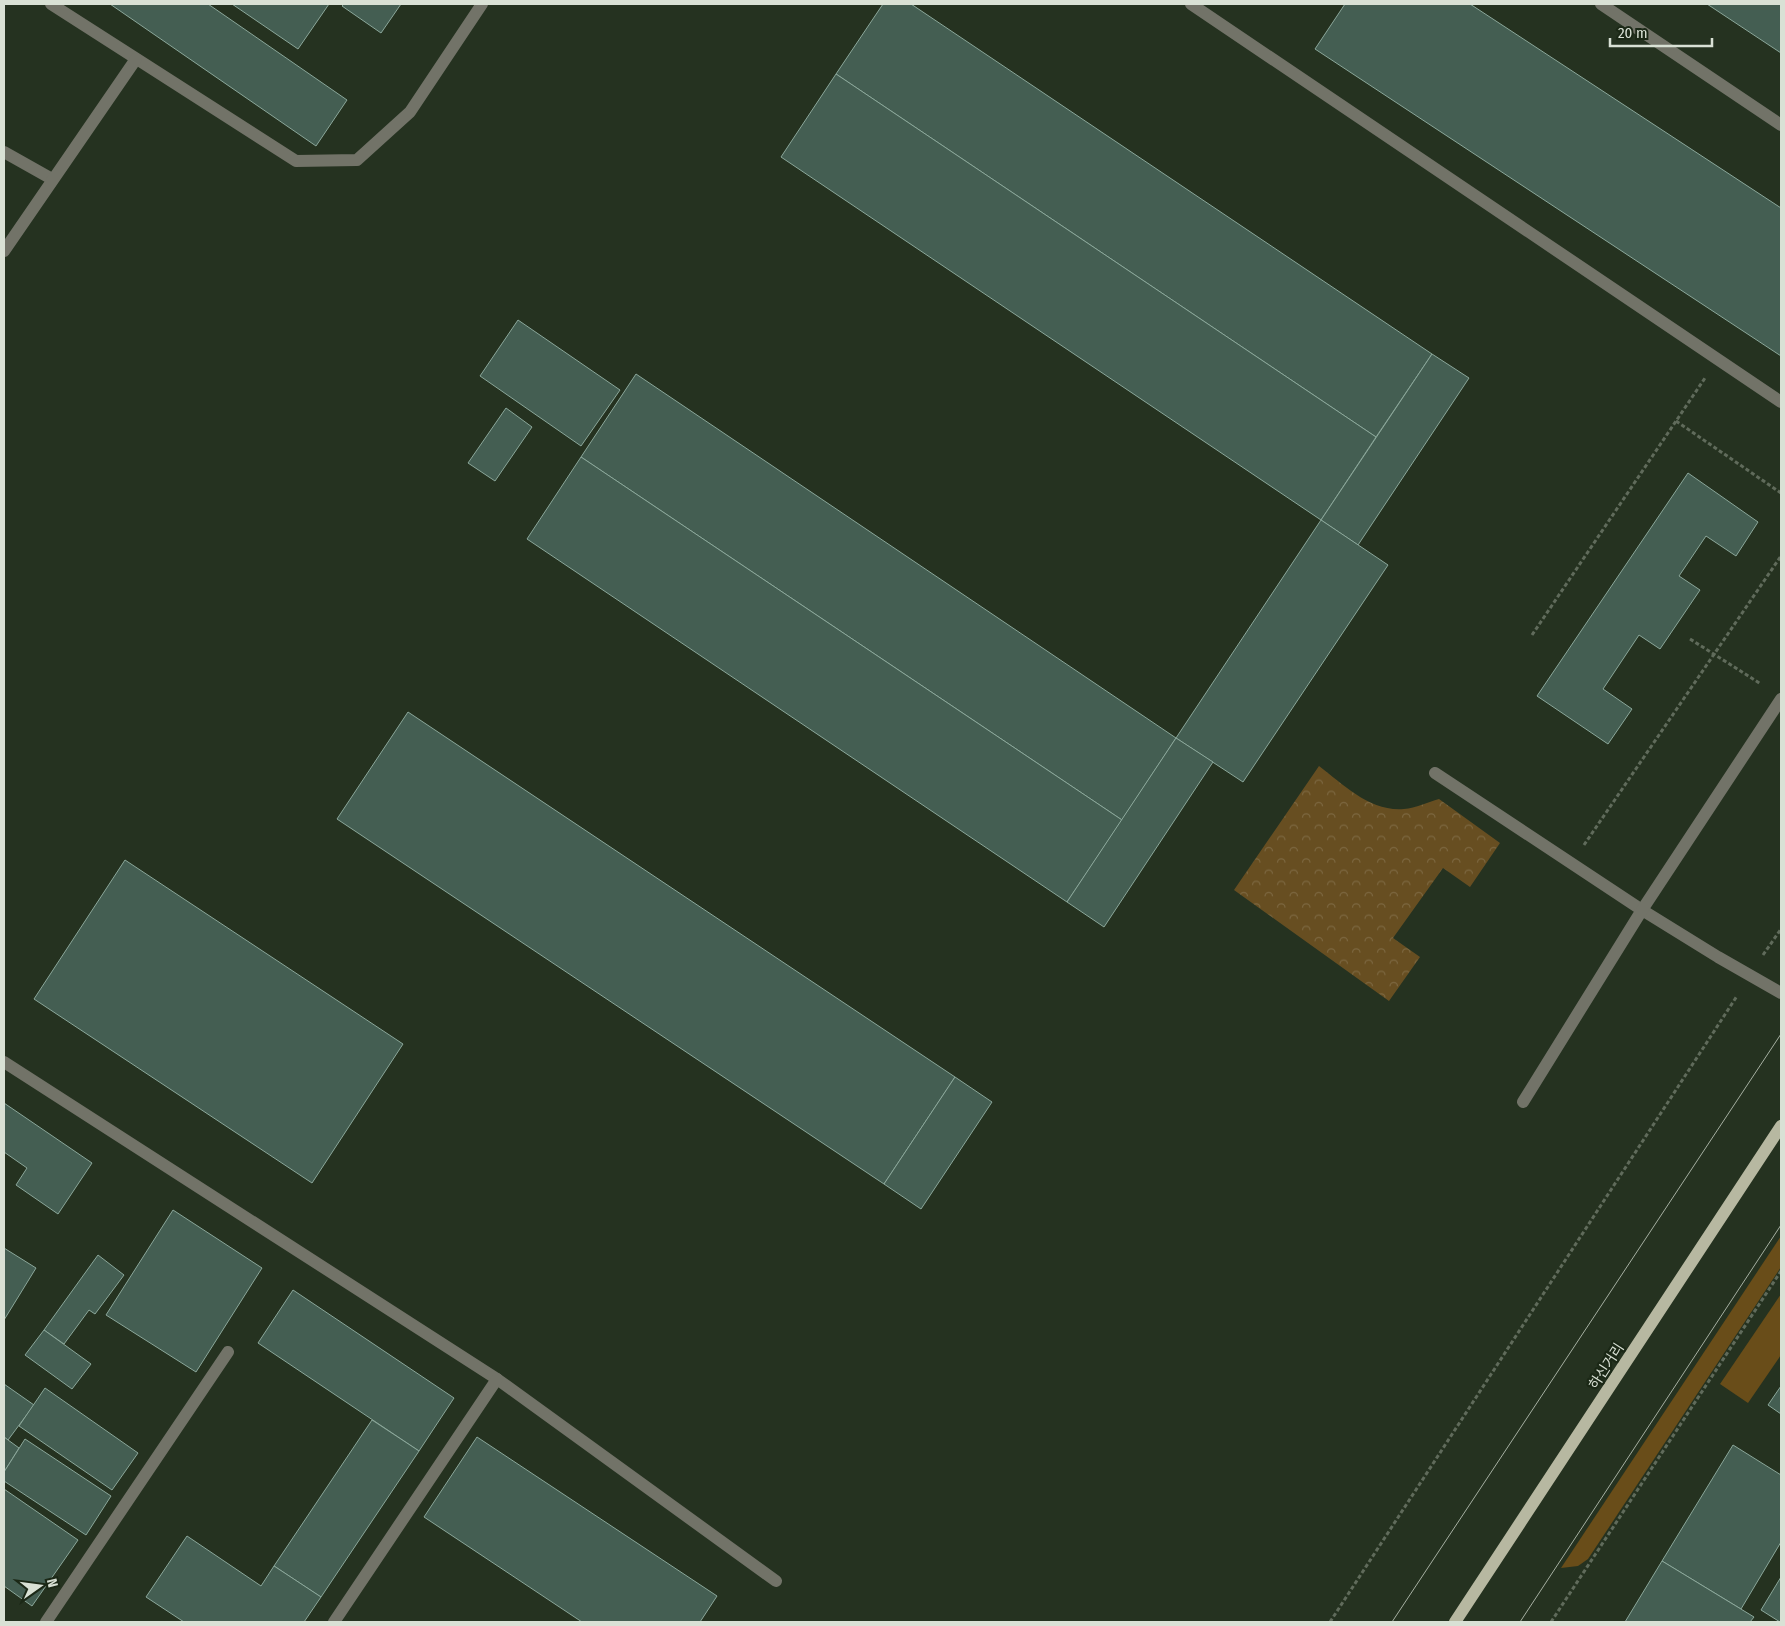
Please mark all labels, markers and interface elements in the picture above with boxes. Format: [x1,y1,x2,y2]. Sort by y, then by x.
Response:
scale bar [1610,15,1712,47]
text: 20 m [1618,24,1648,42]
street label: 하신거리 [1585,1340,1628,1393]
north arrow [15,1561,65,1611]
text: N [43,1577,61,1589]

